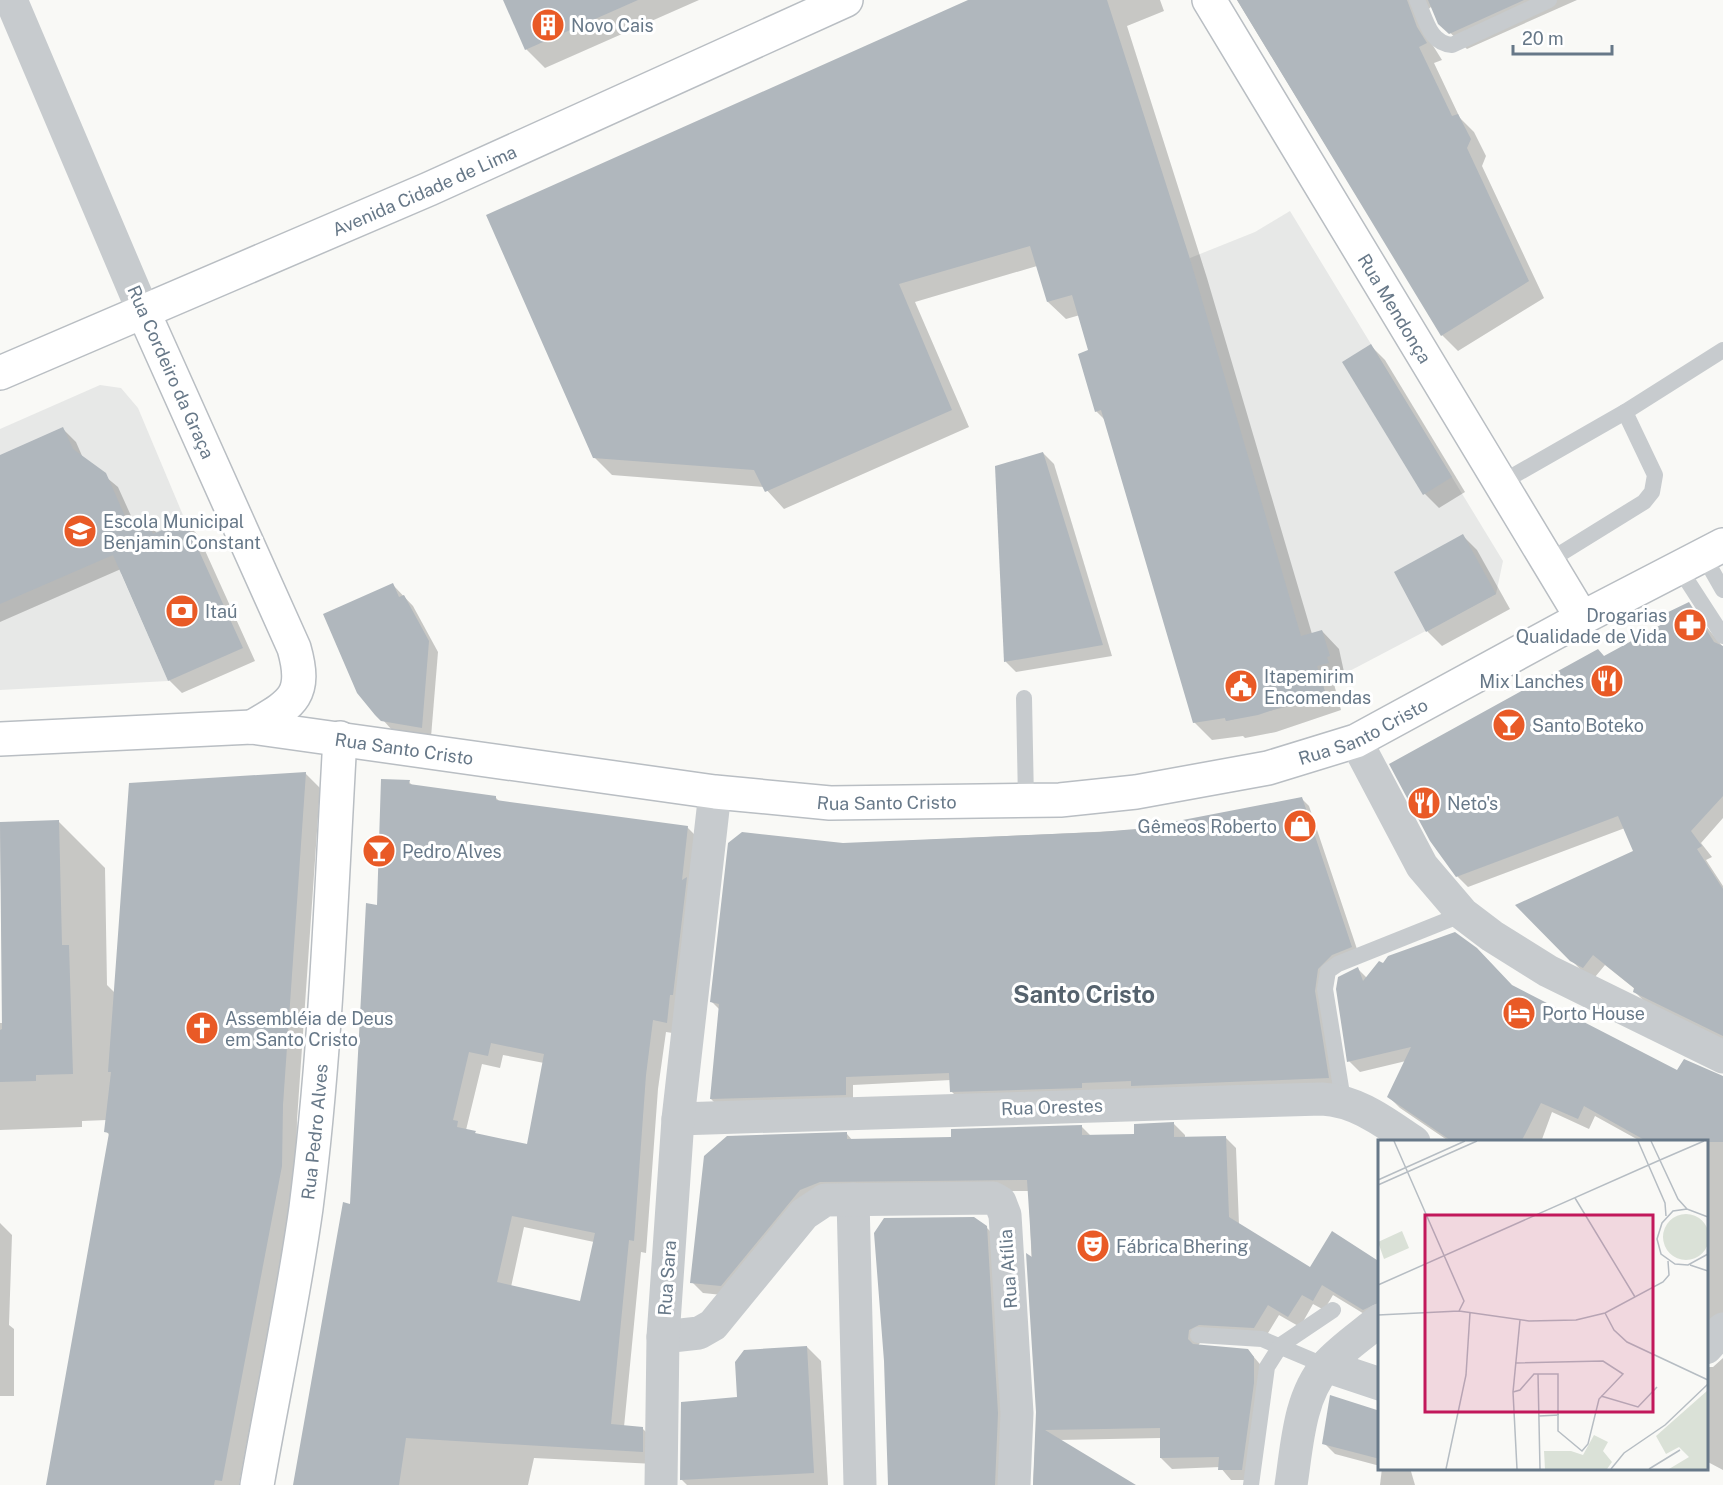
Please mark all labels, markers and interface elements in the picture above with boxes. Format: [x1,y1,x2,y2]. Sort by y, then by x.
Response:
building icon: Novo Cais [530,7,566,43]
place label: Novo Cais [571,15,654,36]
scale bar [1513,18,1612,56]
text: 20 m [1522,28,1564,49]
street label: Avenida Cidade de Lima [329,140,520,240]
street label: Rua Mendonça [1354,250,1436,367]
street label: Rua Cordeiro da Graça [123,282,219,462]
place label: Escola Municipal Benjamin Constant [103,511,261,553]
school or university icon: Escola Municipal Benjamin Constant [62,513,98,549]
bank icon: Itaú [164,593,200,629]
place label: Itaú [205,601,237,622]
place label: Drogarias Qualidade de Vida [1516,605,1667,647]
pharmacy icon: Drogarias Qualidade de Vida [1672,607,1708,643]
restaurant icon: Mix Lanches [1589,663,1625,699]
place label: Itapemirim Encomendas [1264,666,1371,708]
public building icon: Itapemirim Encomendas [1223,668,1259,704]
place label: Mix Lanches [1479,671,1584,692]
street label: Rua Santo Cristo [1296,694,1431,769]
bar icon: Santo Boteko [1491,707,1527,743]
place label: Santo Boteko [1532,715,1644,736]
street label: Rua Santo Cristo [334,728,475,768]
restaurant icon: Neto's [1406,785,1442,821]
street label: Rua Santo Cristo [816,791,957,814]
place label: Neto's [1447,793,1498,814]
shop icon: Gêmeos Roberto [1282,808,1318,844]
place label: Gêmeos Roberto [1138,816,1277,837]
bar icon: Pedro Alves [361,833,397,869]
place label: Pedro Alves [402,841,502,862]
district label: Santo Cristo [1013,980,1155,1008]
hotel icon: Porto House [1501,995,1537,1031]
place label: Porto House [1542,1003,1645,1024]
place label: Assembléia de Deus em Santo Cristo [225,1008,393,1050]
church icon: Assembléia de Deus em Santo Cristo [184,1010,220,1046]
street label: Rua Pedro Alves [297,1063,331,1201]
street label: Rua Orestes [1001,1095,1103,1119]
inset map [1378,1140,1708,1470]
street label: Rua Atília [995,1228,1021,1310]
theatre icon: Fábrica Bhering [1075,1228,1111,1264]
place label: Fábrica Bhering [1116,1236,1249,1257]
street label: Rua Sara [654,1240,680,1316]

